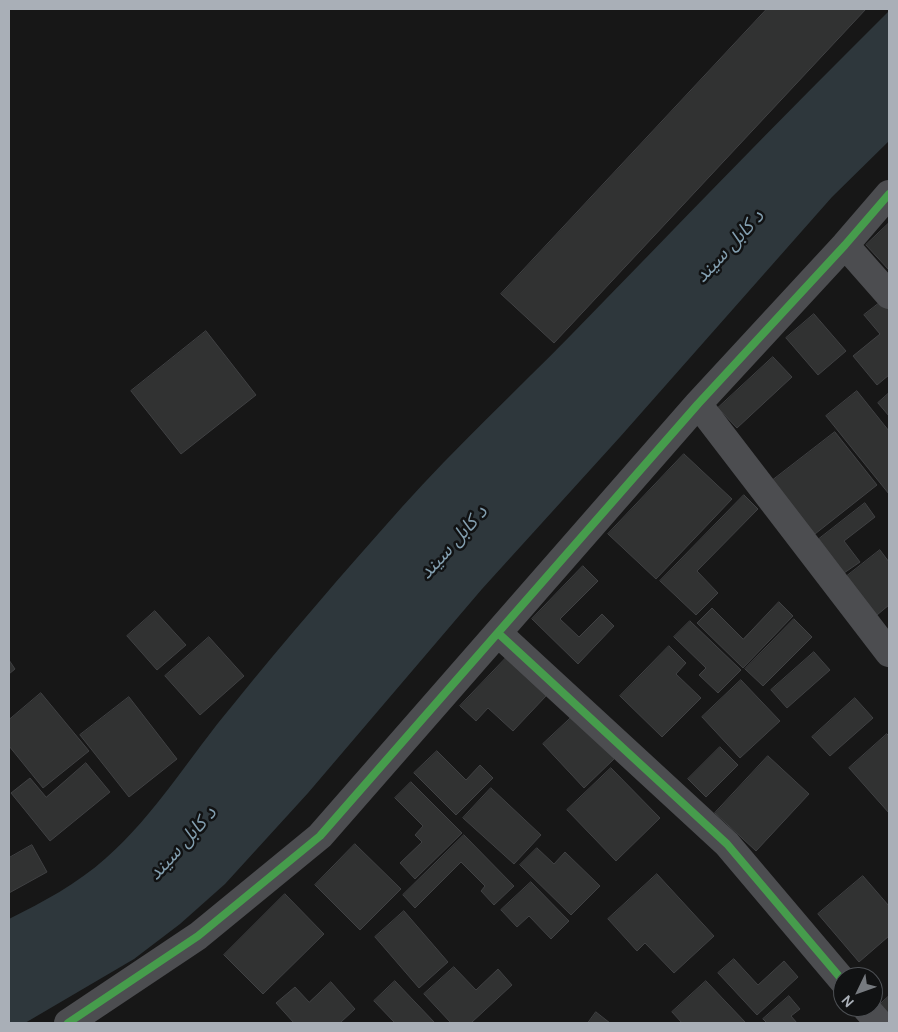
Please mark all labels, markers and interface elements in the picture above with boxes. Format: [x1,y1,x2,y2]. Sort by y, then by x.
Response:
water label: د کابل سيند [691,206,769,288]
water label: د کابل سيند [415,502,493,584]
water label: د کابل سيند [144,803,222,885]
north arrow [833,967,883,1017]
text: N [837,992,858,1011]

